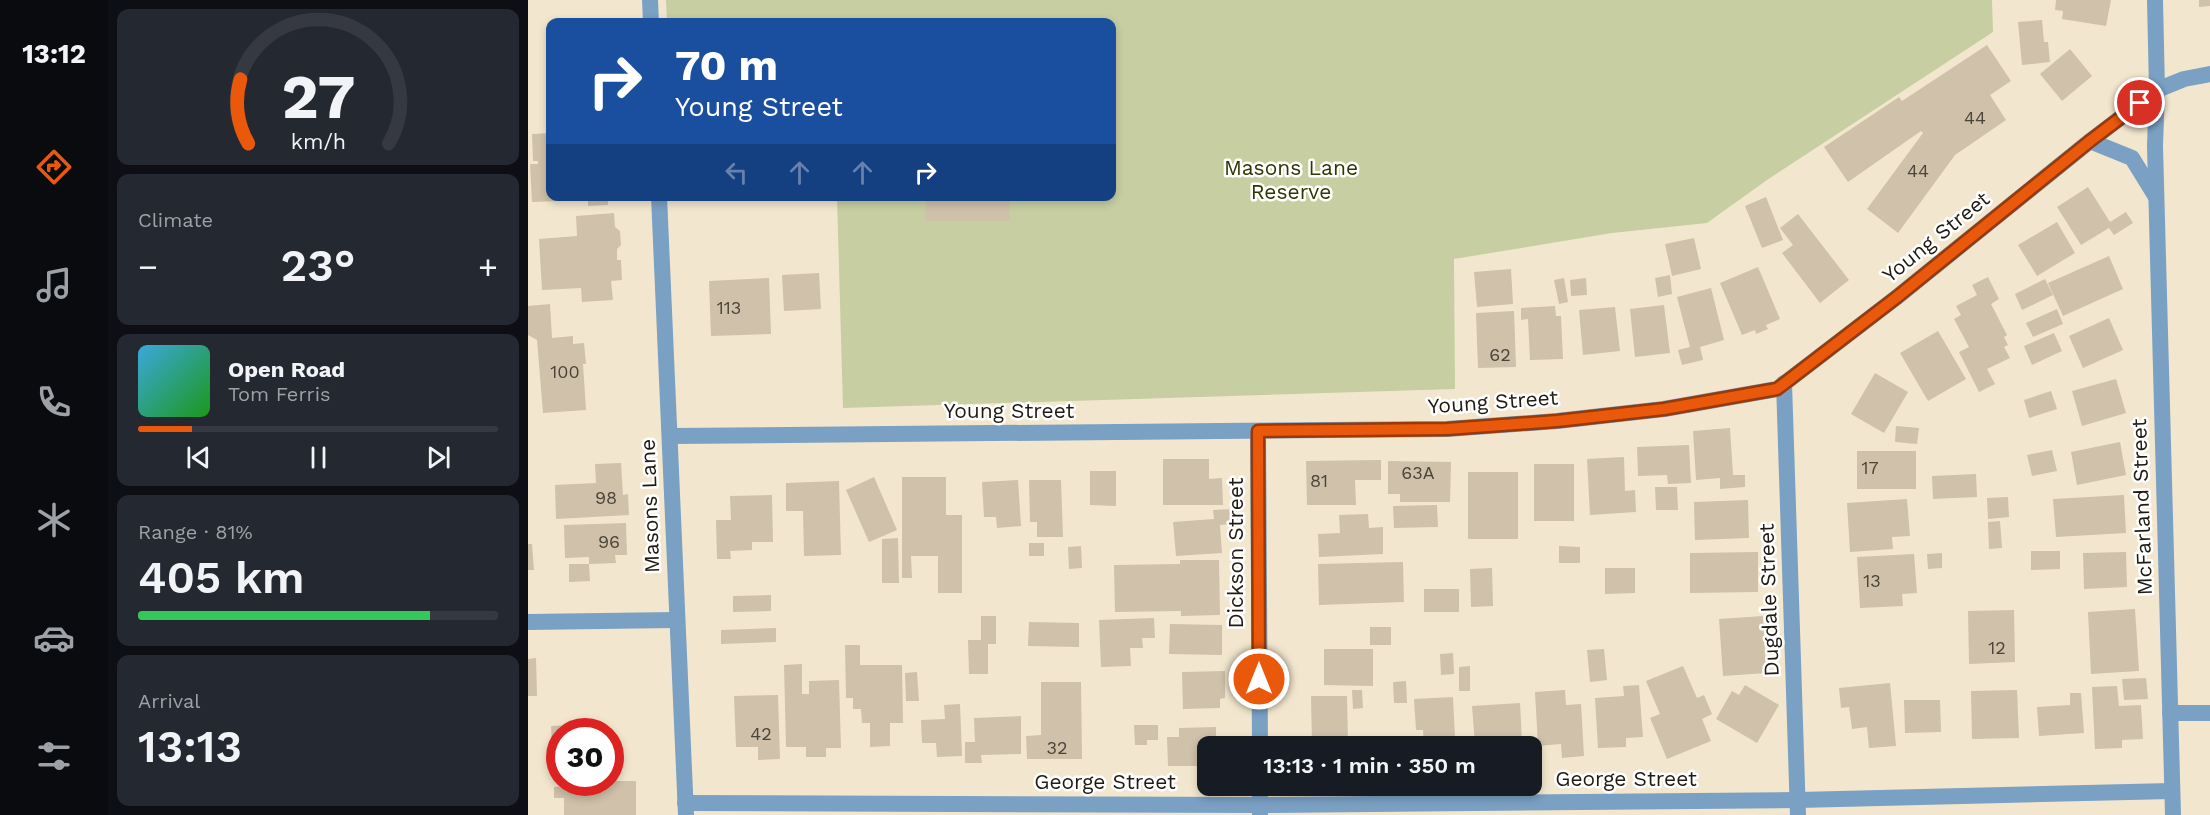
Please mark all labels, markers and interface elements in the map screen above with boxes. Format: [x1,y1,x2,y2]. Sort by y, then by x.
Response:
text: 13:12 [22,38,86,70]
text: 70 m [675,41,778,90]
icon: right [576,42,654,120]
text: 27 [281,60,355,133]
pin [2114,77,2165,128]
icon: arrive [2123,86,2156,119]
text: Young Street [675,91,843,123]
house number: 44 [1964,107,1986,128]
text: km/h [290,129,346,154]
icon: directions [33,146,75,188]
park label: Masons Lane Reserve [1224,155,1358,204]
icon: left [720,156,753,189]
icon: ahead [783,156,816,189]
icon: ahead [846,156,879,189]
icon: right [909,156,942,189]
house number: 44 [1907,160,1929,181]
street label: Young Street [1877,186,1994,287]
text: Climate [138,208,213,232]
text: 23° [281,239,355,292]
text: − [138,247,158,286]
text: + [478,247,498,286]
icon: music [33,264,75,306]
house number: 113 [717,297,741,318]
house number: 62 [1489,344,1511,365]
text: Open Road [228,357,345,382]
house number: 100 [550,361,580,382]
icon: phone [33,381,75,423]
text: Tom Ferris [228,382,331,406]
street label: Young Street [1427,384,1559,419]
street label: Young Street [944,398,1074,423]
street label: McFarland Street [2126,418,2157,596]
street label: Masons Lane [635,439,664,573]
icon: previous [182,441,215,474]
icon: pause [302,441,335,474]
icon: next [422,441,455,474]
house number: 17 [1861,457,1879,478]
house number: 63A [1401,462,1435,483]
house number: 81 [1310,470,1328,491]
street label: Dickson Street [1223,477,1248,629]
house number: 98 [595,487,617,508]
icon: climate [33,499,75,541]
text: Range · 81% [138,520,253,544]
street label: Dugdale Street [1753,523,1784,677]
house number: 96 [598,531,620,552]
text: 405 km [138,551,305,604]
house number: 13 [1863,570,1881,591]
icon: car [33,617,75,659]
house number: 12 [1988,637,2006,658]
position arrow [1227,647,1291,711]
text: Arrival [138,689,200,713]
speed limit sign: 30 [546,718,624,796]
text: 13:13 [138,720,242,773]
house number: 42 [750,723,772,744]
icon: filters [33,735,75,777]
house number: 32 [1047,737,1068,758]
text: 13:13 · 1 min · 350 m [1263,753,1476,778]
street label: George Street [1555,766,1697,791]
street label: George Street [1034,769,1176,794]

